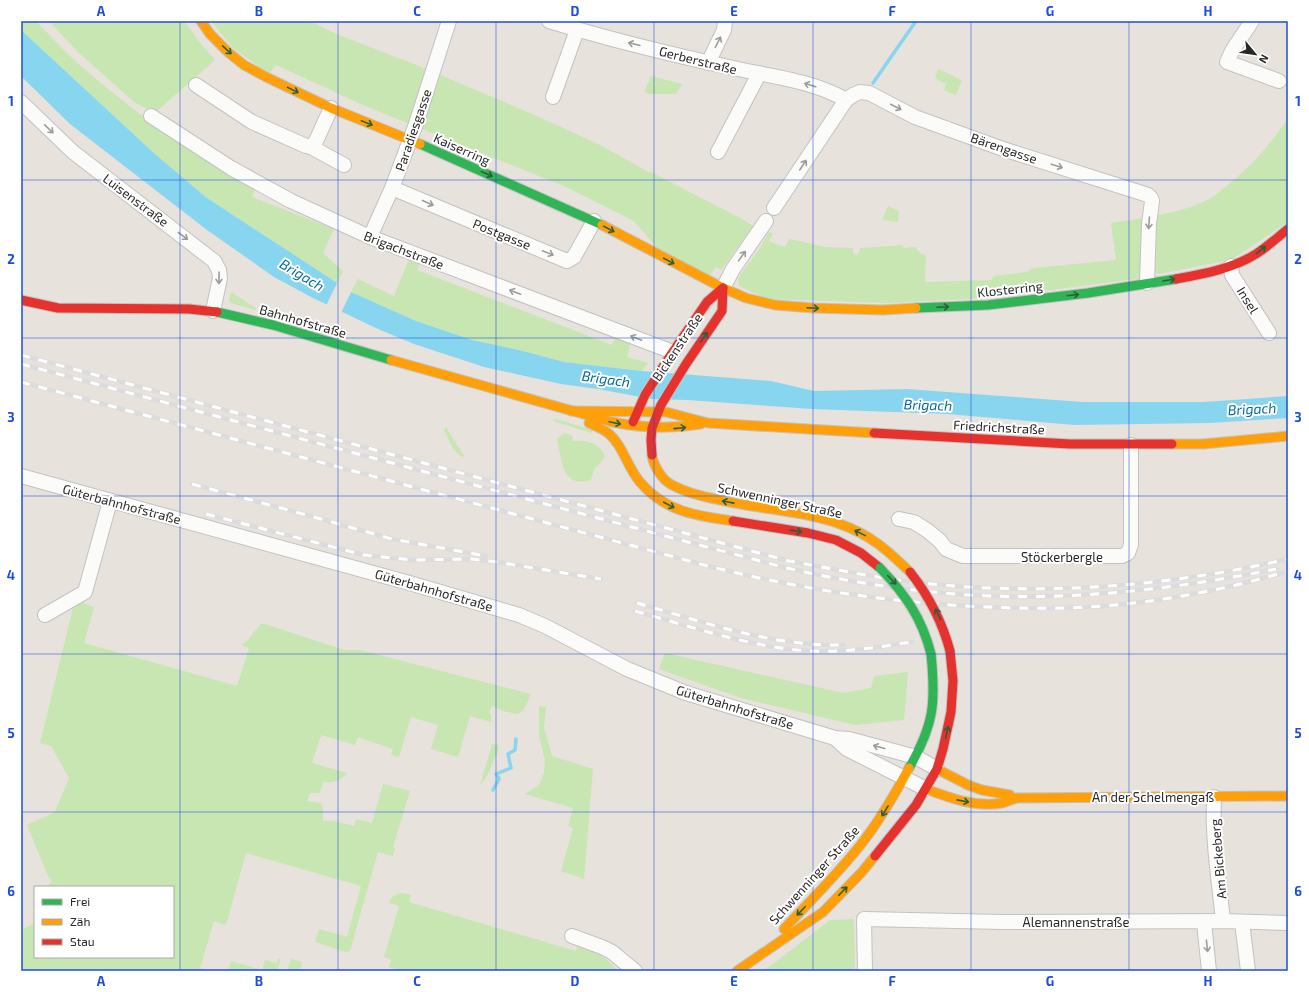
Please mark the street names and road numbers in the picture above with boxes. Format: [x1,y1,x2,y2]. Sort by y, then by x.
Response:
street label: Gerberstraße [657,43,739,77]
street label: Paradiesgasse [391,87,435,173]
street label: Kaiserring [431,129,493,169]
street label: Bärengasse [969,129,1039,167]
street label: Luisenstraße [100,170,172,230]
street label: Postgasse [471,215,533,253]
street label: Brigachstraße [362,227,446,273]
street label: Klosterring [976,278,1044,300]
street label: Insel [1234,284,1262,316]
street label: Bahnhofstraße [258,301,348,341]
street label: Bickenstraße [648,310,706,384]
street label: Friedrichstraße [953,417,1045,437]
street label: Schwenninger Straße [716,479,844,521]
street label: Güterbahnhofstraße [61,480,183,528]
street label: Stöckerbergle [1021,549,1103,565]
street label: Güterbahnhofstraße [373,566,495,614]
street label: Güterbahnhofstraße [674,682,796,732]
street label: An der Schelmengaß [1092,789,1214,805]
street label: Am Bickeberg [1207,818,1229,900]
street label: Schwenninger Straße [766,822,862,928]
street label: Alemannenstraße [1023,914,1129,930]

